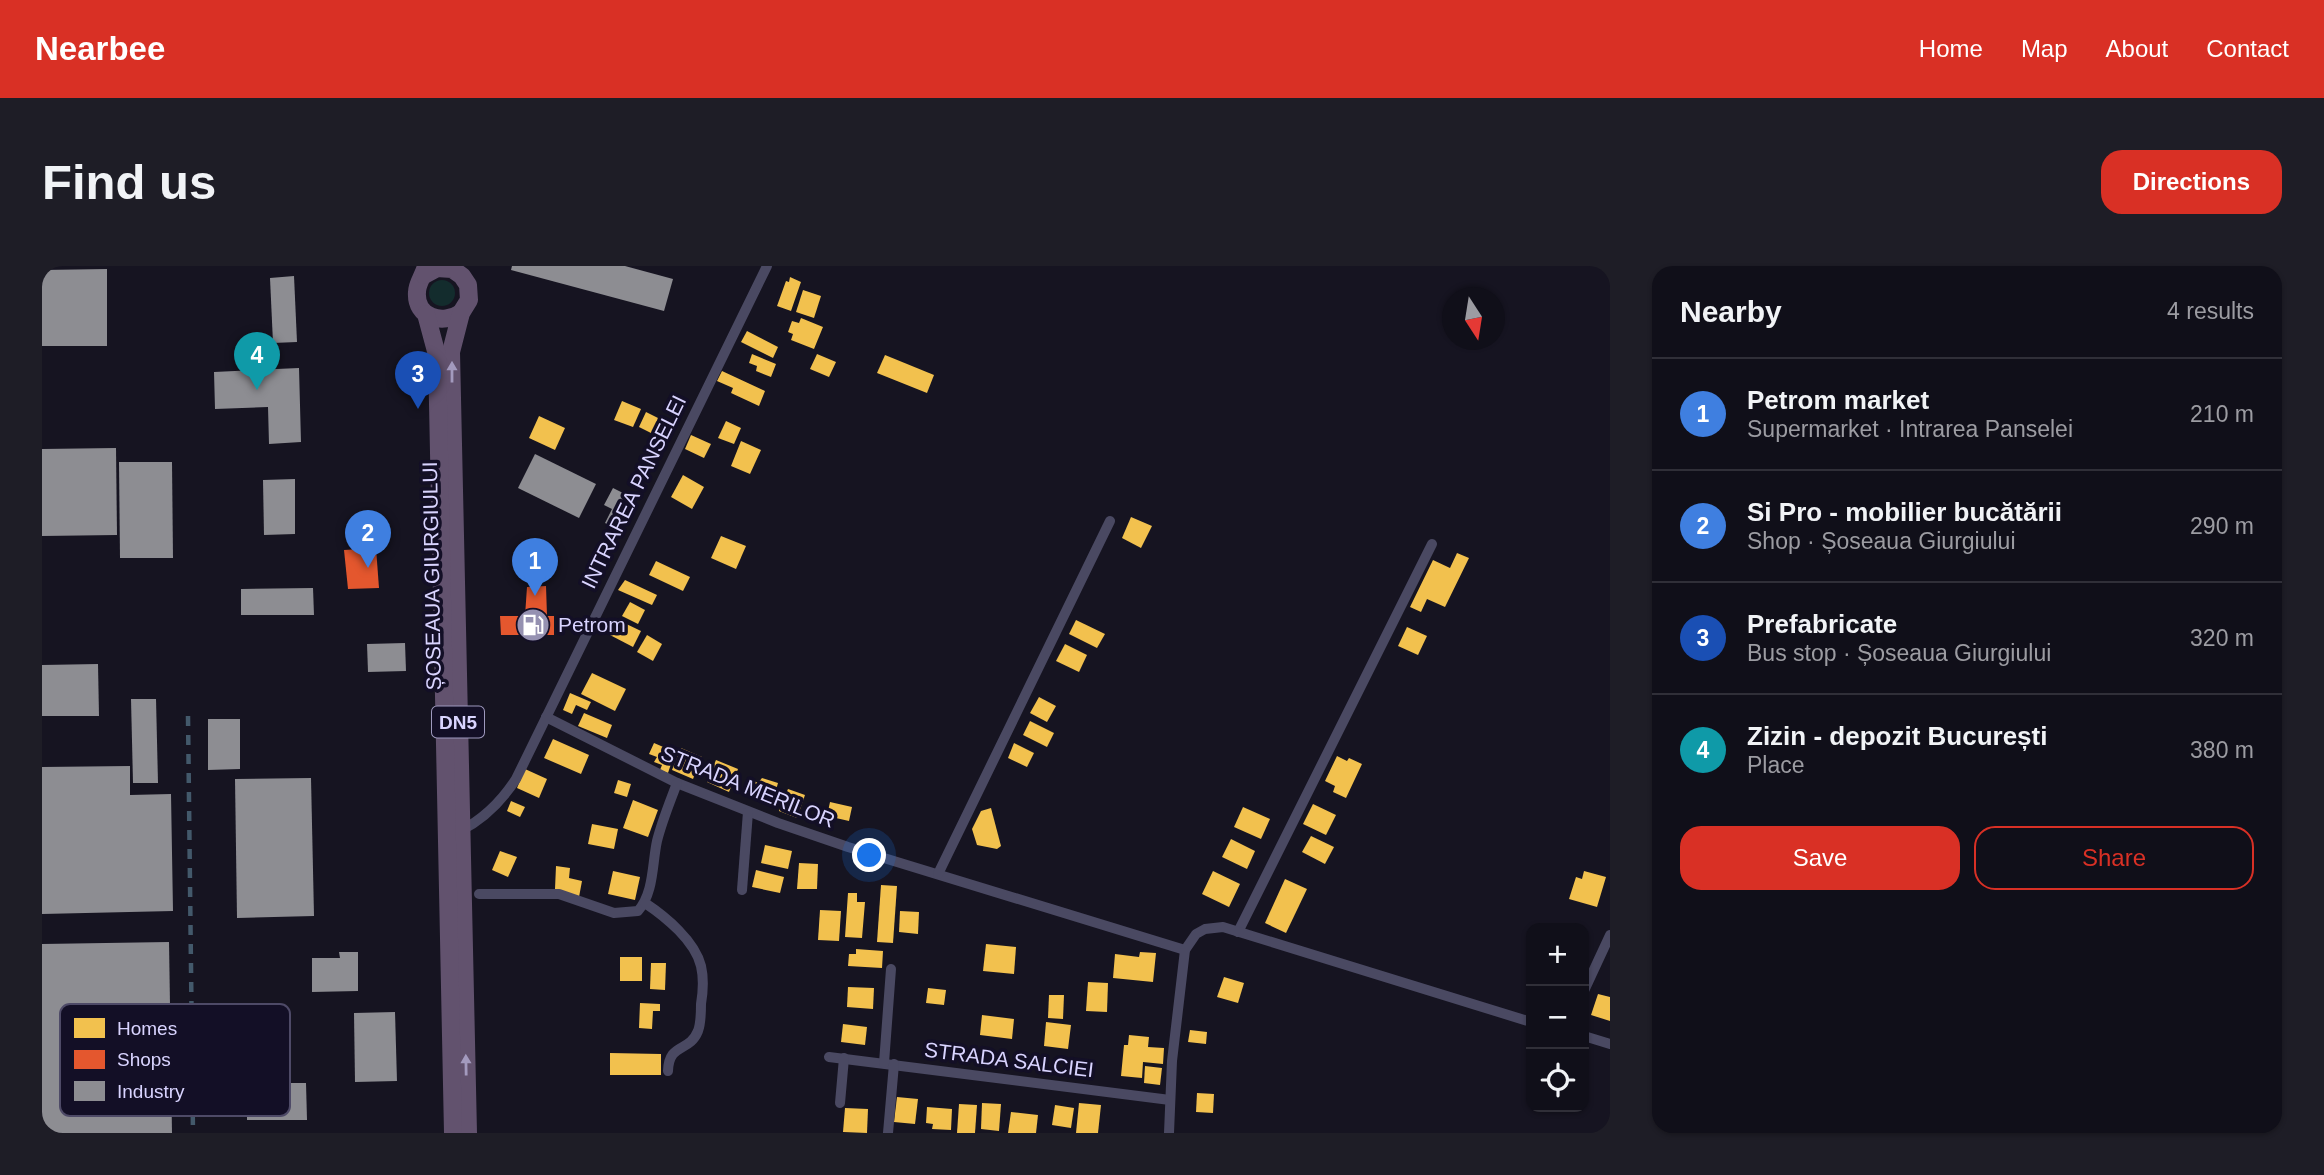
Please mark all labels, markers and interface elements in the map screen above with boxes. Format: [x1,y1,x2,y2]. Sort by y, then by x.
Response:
text: Nearbee [35,30,165,67]
text: Home [1919,35,1983,62]
text: Map [2021,35,2068,62]
text: About [2106,35,2168,62]
text: Contact [2206,35,2289,62]
button: Directions [2101,150,2282,214]
text: Find us [42,155,216,209]
north arrow [1442,287,1505,350]
text: Nearby [1680,295,1782,328]
text: 4 results [2167,298,2254,324]
pin: 4 [234,332,280,390]
pin: 3 [395,351,441,409]
one-way arrow [446,361,457,383]
text: Petrom market [1747,385,1929,415]
street label: INTRAREA PANSELEI [577,391,690,592]
text: 1 [1697,401,1709,427]
text: 210 m [2190,401,2254,427]
text: Supermarket · Intrarea Panselei [1747,416,2073,442]
street label: ȘOSEAUA GIURGIULUI [418,461,445,691]
text: Si Pro - mobilier bucătării [1747,497,2062,527]
pin: 2 [345,510,391,568]
text: 2 [1697,513,1709,539]
text: 290 m [2190,513,2254,539]
text: Shop · Șoseaua Giurgiului [1747,528,2016,554]
pin: 1 [512,538,558,596]
fuel station icon: Petrom [514,606,552,644]
text: Prefabricate [1747,609,1897,639]
place label: Petrom [558,613,626,636]
text: 3 [1697,625,1709,651]
text: 320 m [2190,625,2254,651]
text: Bus stop · Șoseaua Giurgiului [1747,640,2051,666]
road number: DN5 [432,706,484,737]
text: Zizin - depozit București [1747,721,2047,751]
text: 4 [1697,737,1709,763]
text: 380 m [2190,737,2254,763]
street label: STRADA MERILOR [658,741,839,832]
text: Place [1747,752,1805,778]
button: Save [1680,826,1960,890]
button: Share [1974,826,2254,890]
your location [852,838,886,872]
map controls [1526,923,1589,1112]
button: + [1526,923,1589,986]
button: − [1526,986,1589,1049]
legend [60,1004,290,1116]
text: Homes [117,1018,177,1039]
street label: STRADA SALCIEI [923,1038,1095,1081]
text: Shops [117,1049,171,1070]
button: locate [1526,1049,1589,1112]
one-way arrow [460,1054,472,1076]
text: Industry [117,1081,185,1102]

